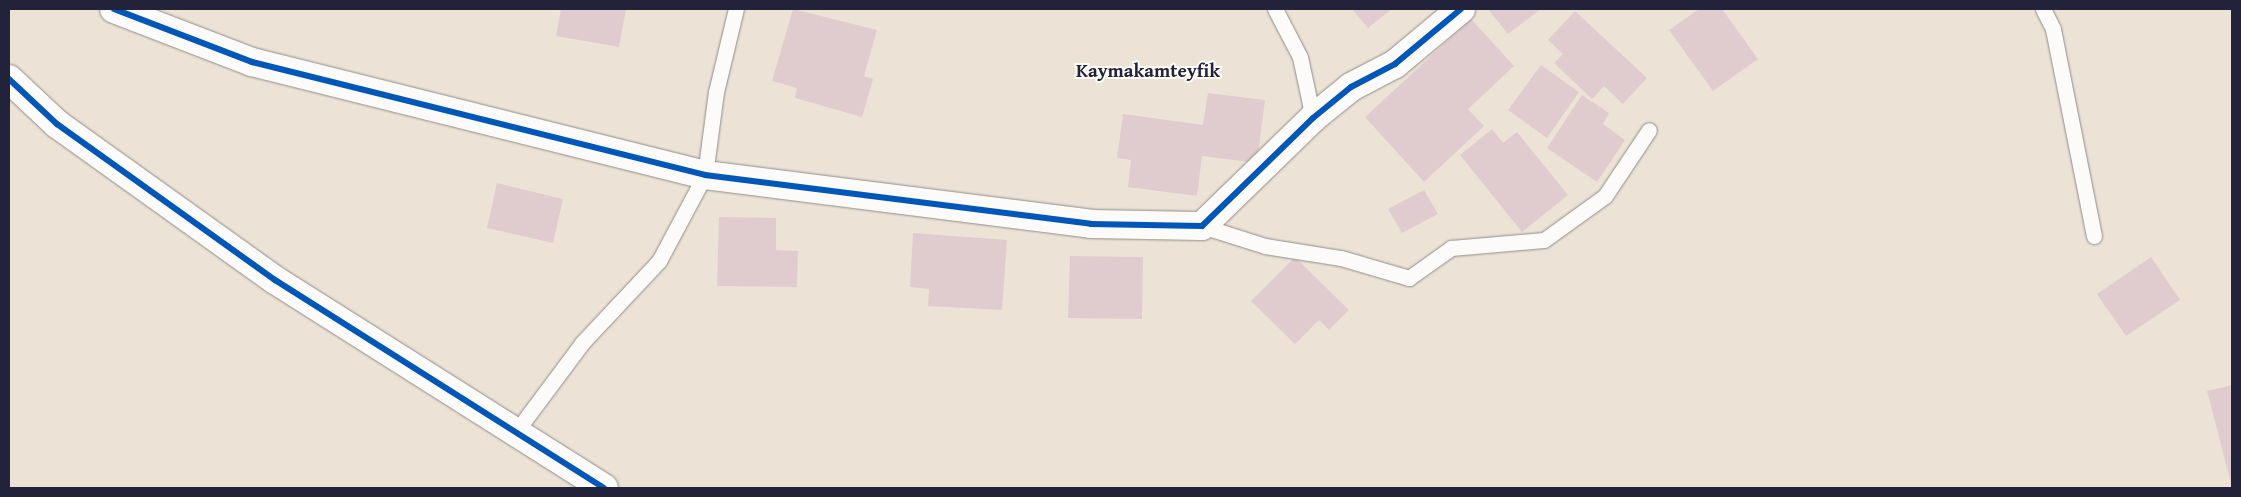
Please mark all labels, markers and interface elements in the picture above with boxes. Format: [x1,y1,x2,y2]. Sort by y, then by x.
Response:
district label: Kaymakamteyfik [1076,60,1220,82]

